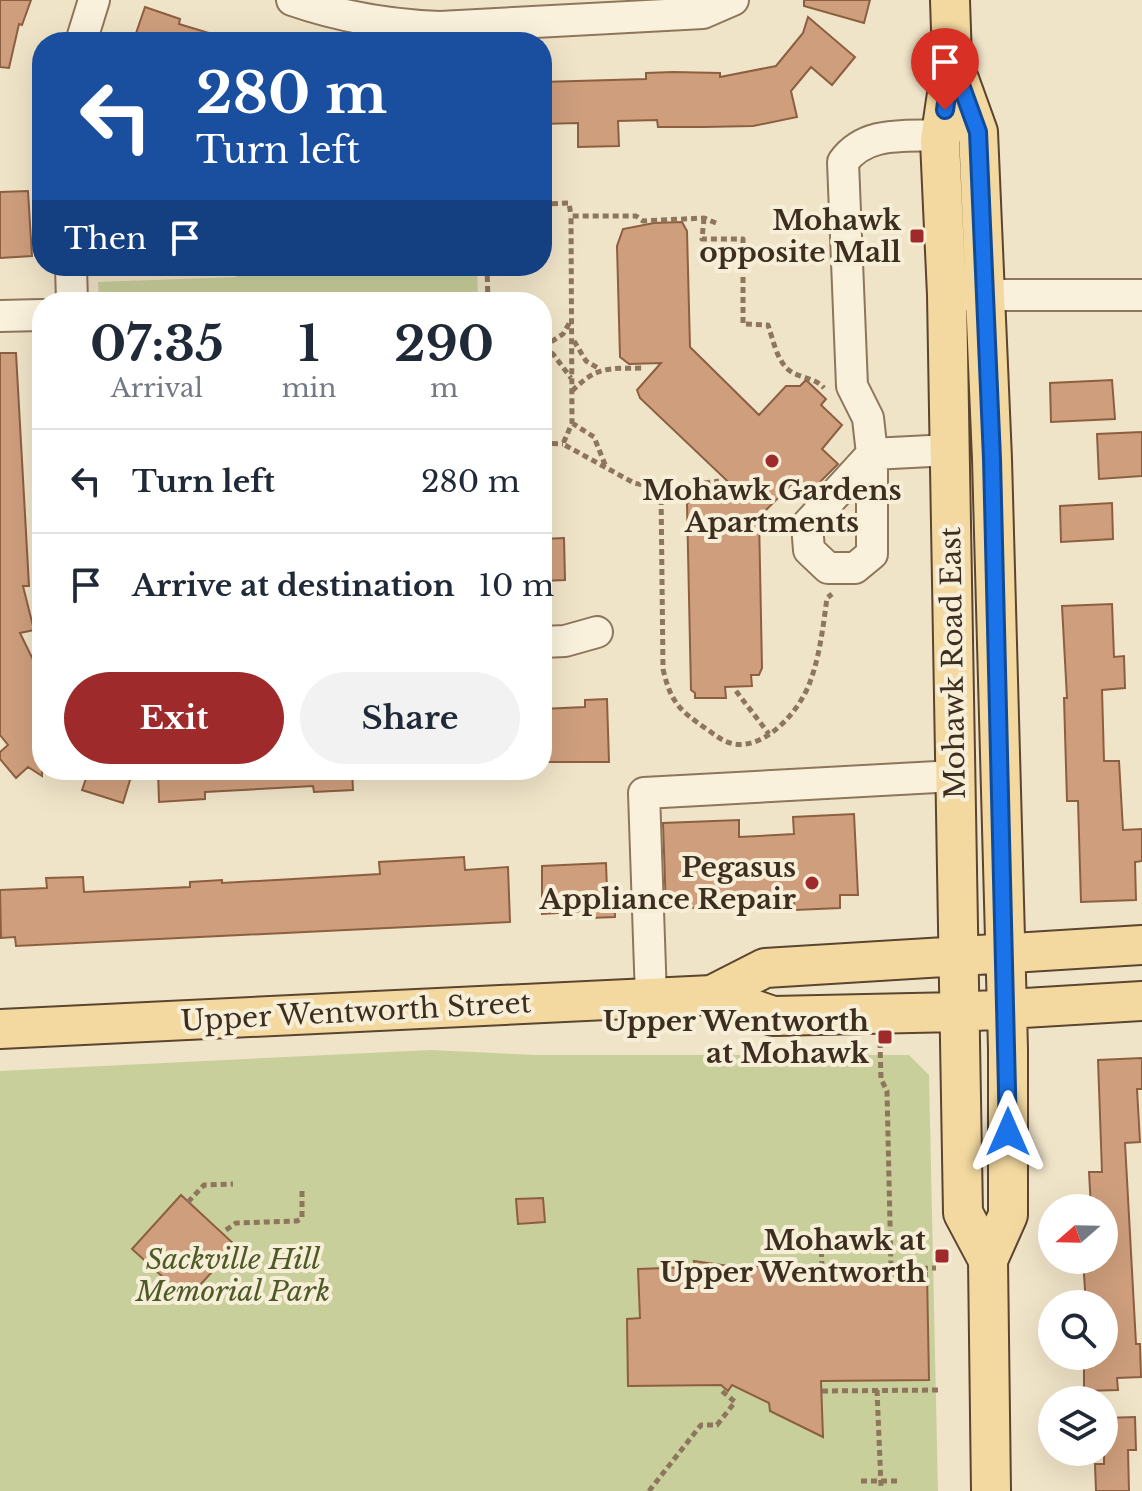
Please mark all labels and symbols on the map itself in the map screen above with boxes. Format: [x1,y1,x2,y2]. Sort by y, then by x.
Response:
pin [911,28,979,110]
place label: Mohawk opposite Mall [699,203,901,270]
marker: Mohawk opposite Mall [908,227,926,245]
marker: Mohawk Gardens Apartments [763,452,781,470]
place label: Mohawk Gardens Apartments [642,473,902,540]
street label: Mohawk Road East [933,526,973,800]
place label: Pegasus Appliance Repair [539,850,796,917]
marker: Pegasus Appliance Repair [803,874,821,892]
street label: Upper Wentworth Street [180,985,532,1039]
place label: Upper Wentworth at Mohawk [603,1004,869,1071]
marker: Upper Wentworth at Mohawk [876,1028,894,1046]
position arrow [966,1090,1050,1174]
north arrow [1038,1194,1118,1274]
place label: Mohawk at Upper Wentworth [660,1223,926,1290]
park label: Sackville Hill Memorial Park [135,1242,330,1309]
marker: Mohawk at Upper Wentworth [933,1247,951,1265]

